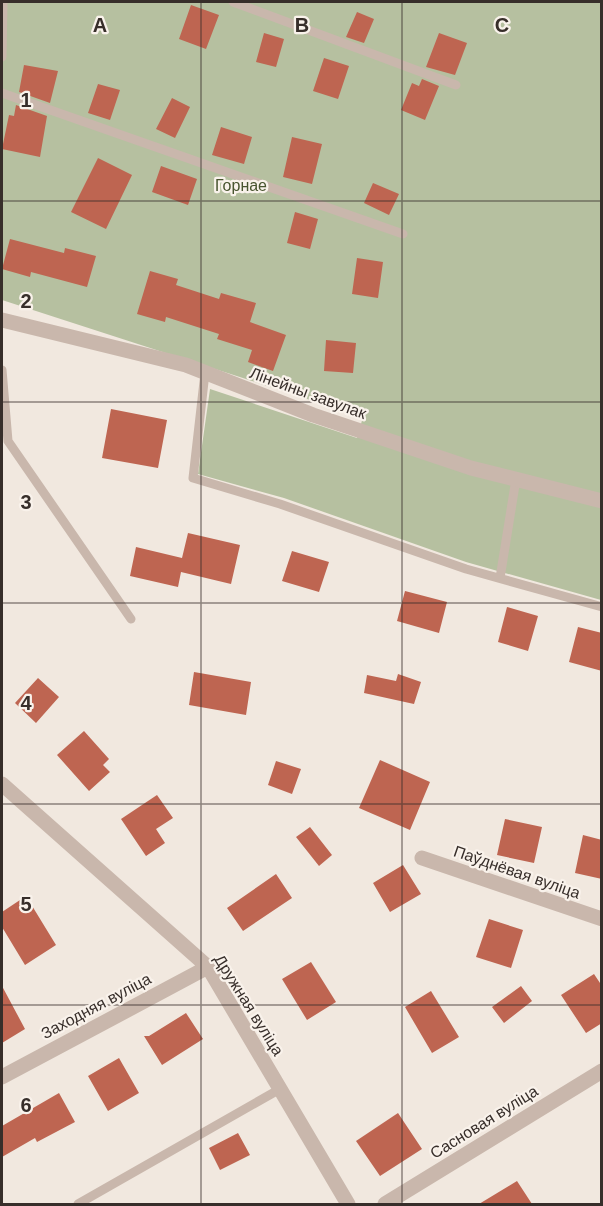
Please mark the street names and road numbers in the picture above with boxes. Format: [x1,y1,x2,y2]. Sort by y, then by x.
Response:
street label: Лінейны завулак [247,364,370,422]
street label: Паўднёвая вуліца [452,842,583,902]
street label: Дружная вуліца [211,951,287,1059]
street label: Заходняя вуліца [38,970,154,1042]
street label: Сасновая вуліца [427,1082,541,1162]

